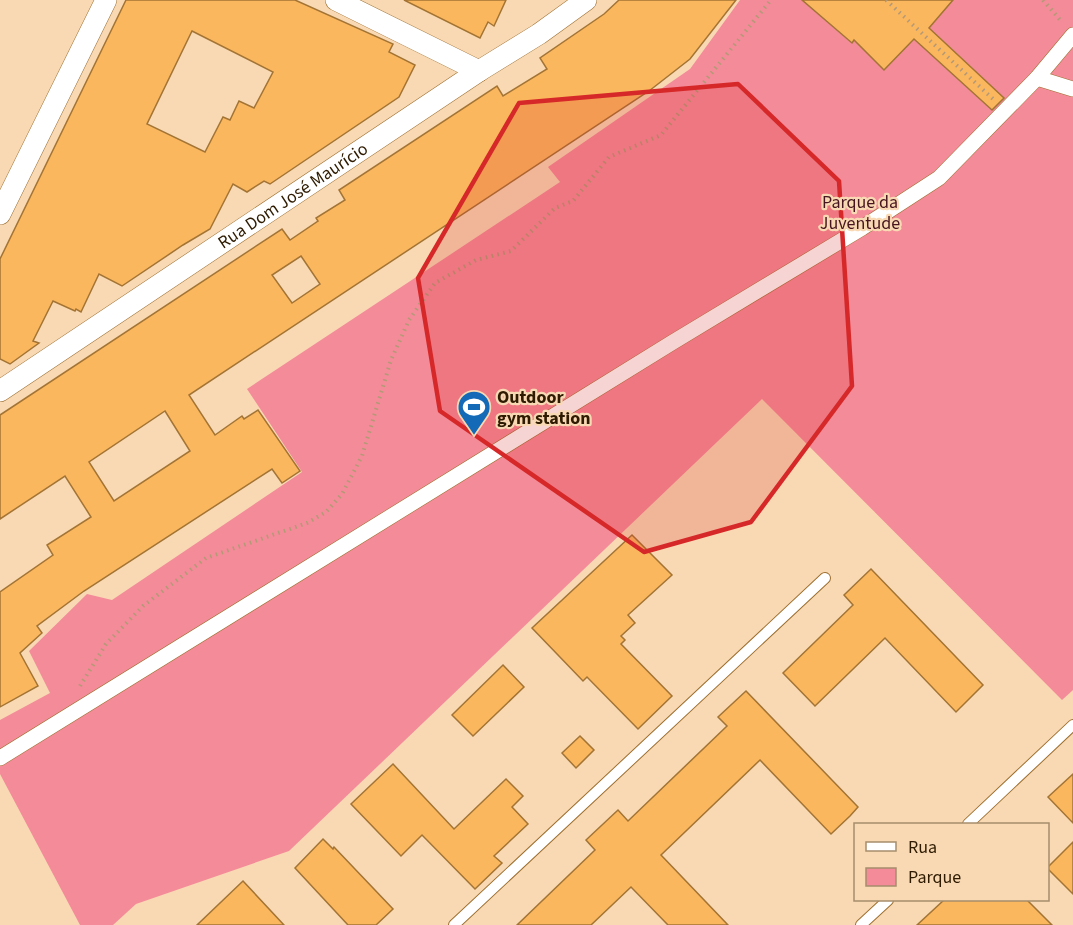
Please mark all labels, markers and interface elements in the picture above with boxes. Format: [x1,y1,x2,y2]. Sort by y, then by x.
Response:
street label: Rua Dom José Maurício [213,137,373,255]
park label: Parque da Juventude [820,190,900,236]
place label: Outdoor gym station [497,385,591,431]
sports icon: Outdoor gym station [456,389,492,436]
legend [854,823,1049,901]
text: Rua [908,835,937,860]
text: Parque [908,865,961,890]

